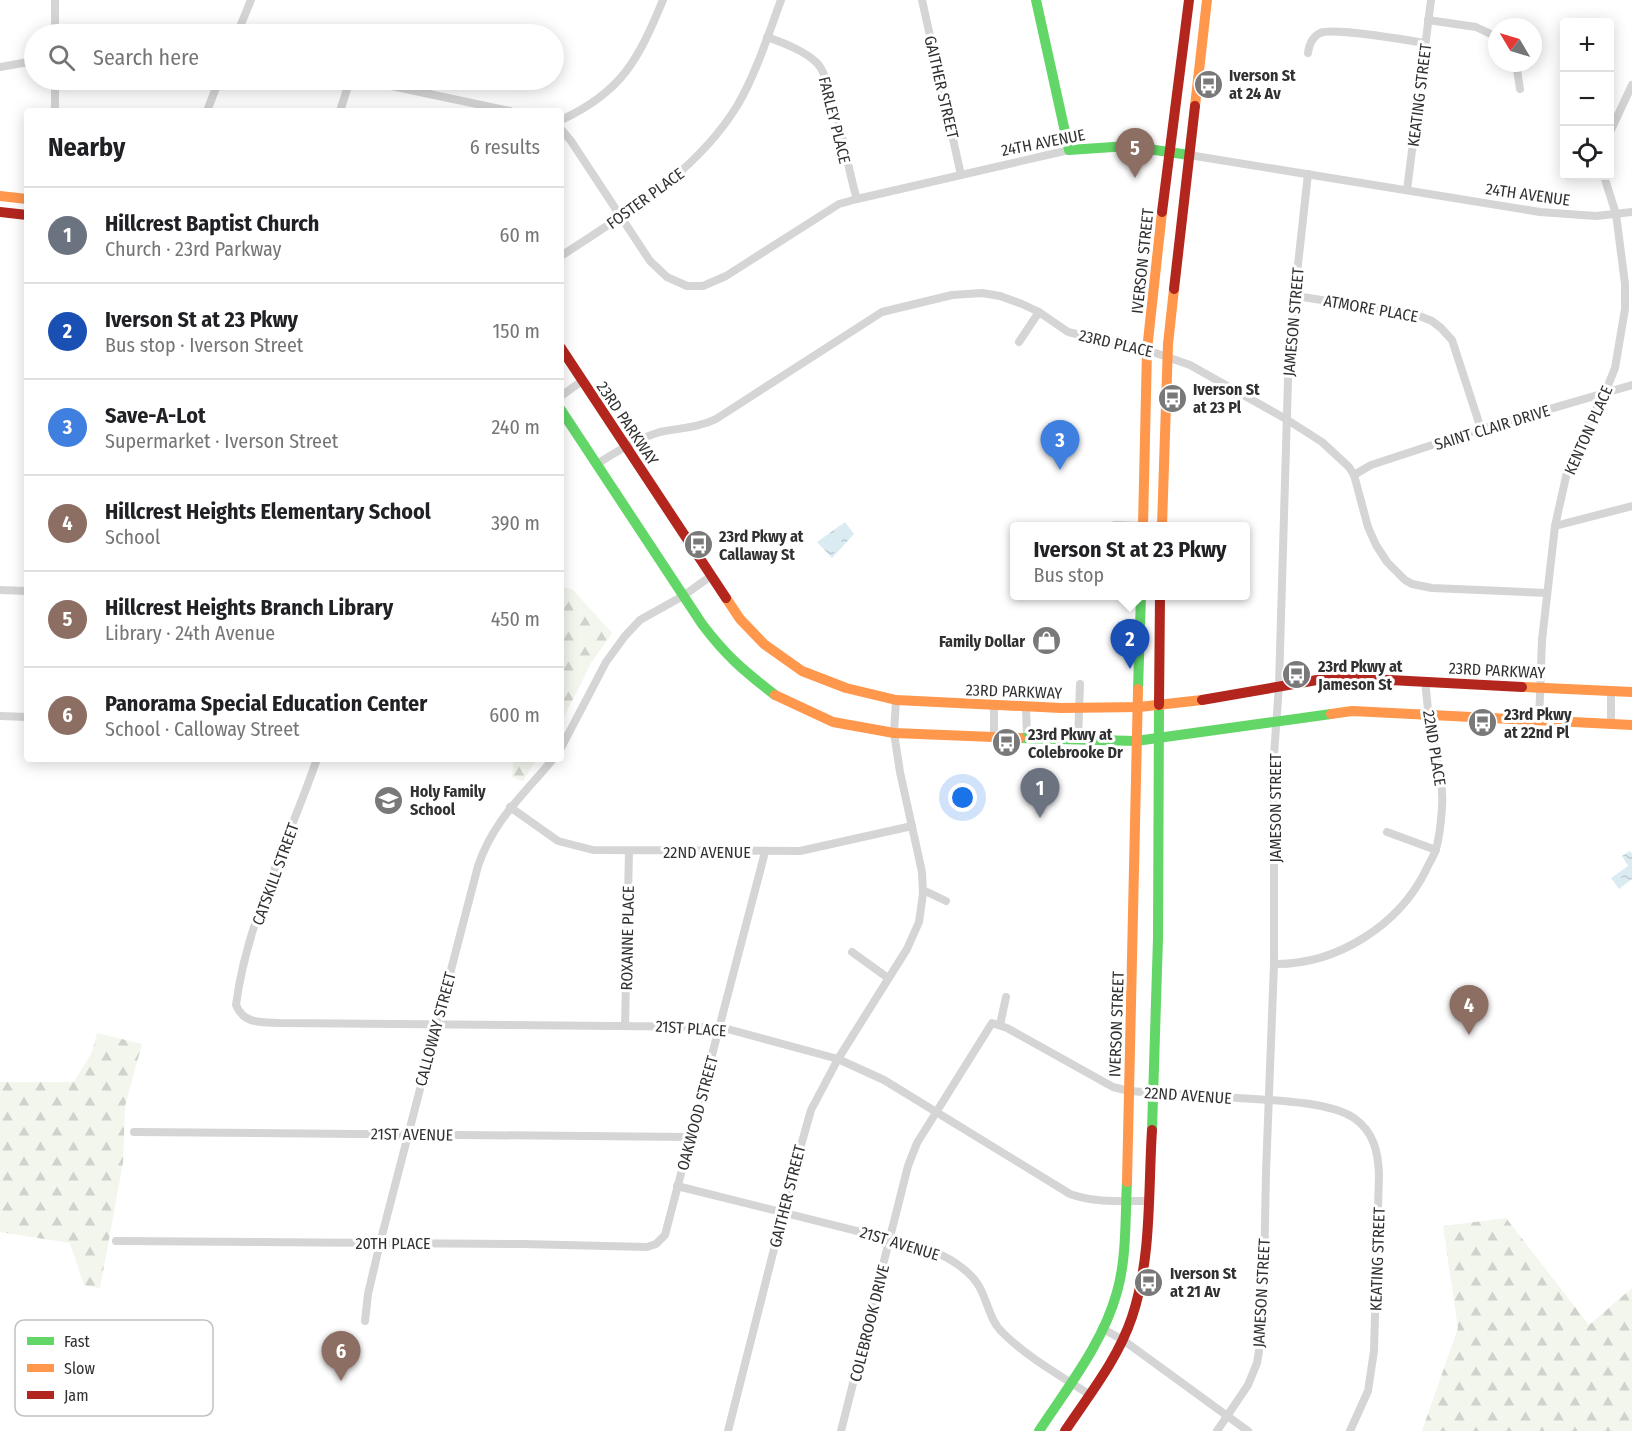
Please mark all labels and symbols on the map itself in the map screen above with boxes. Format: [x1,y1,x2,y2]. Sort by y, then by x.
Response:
north arrow [1488,18,1542,72]
street label: GAITHER STREET [920,34,963,141]
street label: KEATING STREET [1404,42,1435,148]
place label: Iverson St at 24 Av [1229,66,1296,103]
bus stop icon: Iverson St at 24 Av [1192,68,1224,100]
street label: FARLEY PLACE [815,75,854,166]
street label: 24TH AVENUE [1000,125,1087,160]
pin: 5 [1116,128,1154,178]
street label: FOSTER PLACE [603,164,688,233]
street label: 24TH AVENUE [1485,179,1571,210]
street label: IVERSON STREET [1128,207,1158,315]
street label: JAMESON STREET [1279,266,1308,377]
street label: ATMORE PLACE [1322,291,1419,326]
street label: 23RD PLACE [1077,326,1155,361]
street label: 23RD PARKWAY [593,378,662,469]
place label: Iverson St at 23 Pl [1193,380,1260,417]
bus stop icon: Iverson St at 23 Pl [1156,382,1188,414]
street label: KENTON PLACE [1560,383,1617,478]
street label: SAINT CLAIR DRIVE [1432,401,1552,454]
pin: 3 [1040,420,1080,470]
place label: 23rd Pkwy at Callaway St [718,527,804,564]
bus stop icon: 23rd Pkwy at Callaway St [682,529,714,561]
pin: 2 [1110,620,1150,669]
shop icon: Family Dollar [1030,625,1062,657]
place label: Family Dollar [939,632,1025,651]
place label: 23rd Pkwy at Jameson St [1317,657,1403,694]
street label: 23RD PARKWAY [1448,658,1546,683]
bus stop icon: 23rd Pkwy at Jameson St [1281,659,1313,691]
street label: 23RD PARKWAY [965,680,1063,703]
place label: 23rd Pkwy at 22nd Pl [1503,705,1572,742]
bus stop icon: 23rd Pkwy at 22nd Pl [1467,707,1499,739]
street label: 22ND PLACE [1419,709,1450,787]
place label: 23rd Pkwy at Colebrooke Dr [1027,725,1123,762]
bus stop icon: 23rd Pkwy at Colebrooke Dr [991,727,1023,759]
street label: JAMESON STREET [1266,753,1285,863]
pin: 1 [1020,768,1060,818]
place label: Holy Family School [410,782,486,819]
your location [948,783,977,812]
school or university icon: Holy Family School [373,784,405,816]
street label: CATSKILL STREET [248,820,303,928]
street label: 22ND AVENUE [663,843,751,862]
street label: ROXANNE PLACE [617,886,638,990]
street label: CALLOWAY STREET [411,969,460,1088]
street label: IVERSON STREET [1105,970,1128,1077]
pin: 4 [1450,986,1488,1035]
street label: 21ST PLACE [655,1017,727,1040]
street label: OAKWOOD STREET [673,1053,722,1173]
street label: 22ND AVENUE [1144,1083,1232,1108]
street label: 21ST AVENUE [371,1124,453,1145]
street label: GAITHER STREET [766,1142,810,1249]
street label: KEATING STREET [1366,1206,1389,1311]
street label: 21ST AVENUE [858,1222,942,1265]
street label: 20TH PLACE [355,1234,431,1253]
street label: JAMESON STREET [1249,1237,1274,1348]
street label: COLEBROOK DRIVE [846,1263,893,1384]
place label: Iverson St at 21 Av [1170,1264,1237,1301]
bus stop icon: Iverson St at 21 Av [1133,1266,1165,1298]
legend [15,1320,213,1416]
text: Fast [64,1332,91,1351]
pin: 6 [322,1332,360,1381]
text: Slow [64,1359,95,1378]
text: Jam [64,1386,89,1405]

